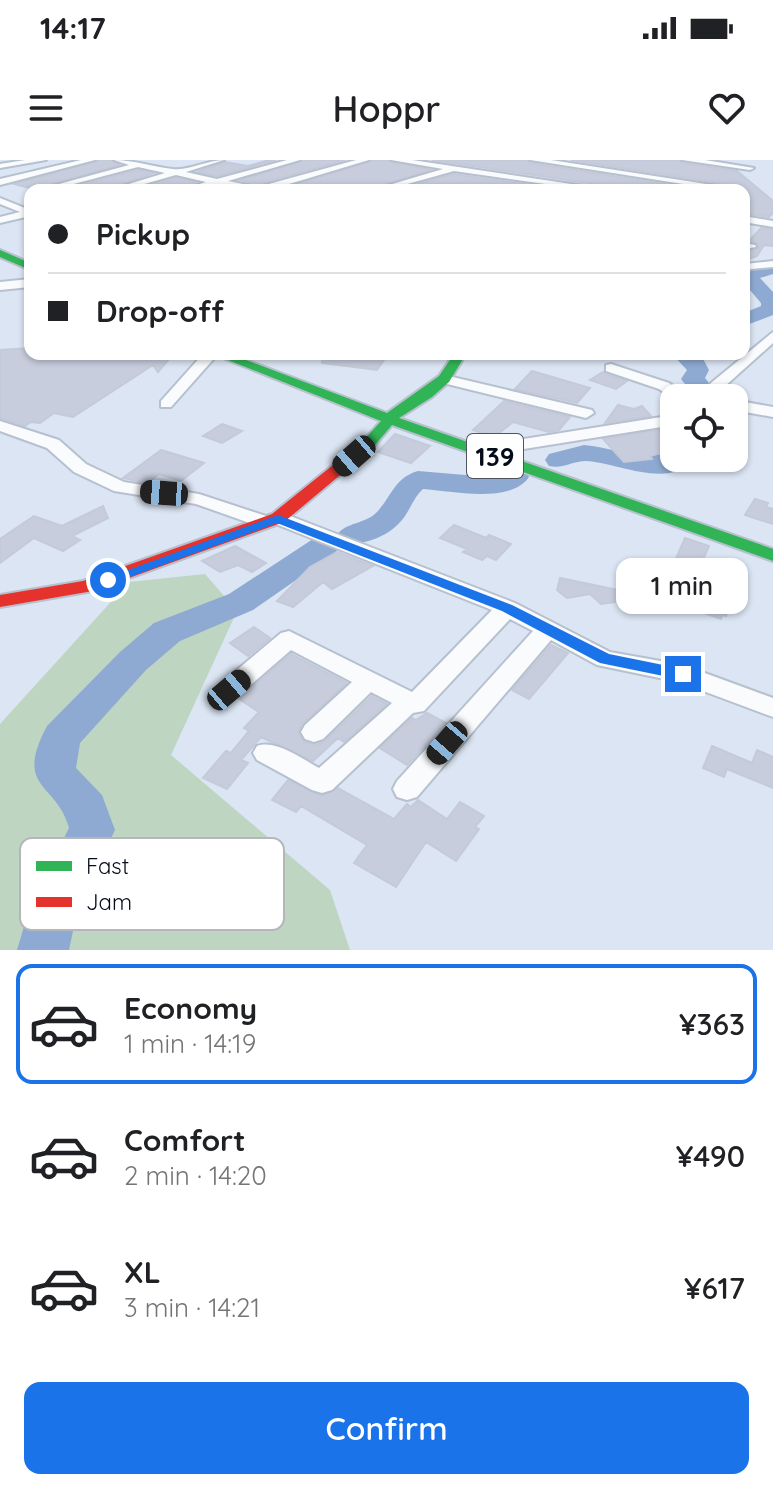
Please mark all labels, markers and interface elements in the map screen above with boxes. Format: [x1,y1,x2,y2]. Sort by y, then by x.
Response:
text: 14:17 [40,9,106,47]
icon: menu [24,86,68,130]
text: Hoppr [333,86,440,131]
icon: heart [705,86,749,130]
text: Pickup [96,215,190,253]
text: Drop-off [96,292,224,330]
map controls [660,384,748,472]
button: locate [660,384,748,472]
car [328,431,380,481]
road number: 139 [467,434,523,478]
car [139,479,189,507]
callout: 1 min [617,558,749,614]
route start [90,562,126,598]
text: 1 min [651,569,713,602]
route end [665,656,701,692]
car [203,665,255,715]
car [422,717,472,769]
legend [20,838,284,930]
text: Fast [86,852,129,880]
text: Jam [86,888,132,916]
icon: car [28,988,100,1060]
text: Economy [124,989,257,1027]
text: ¥363 [679,1005,745,1043]
text: 1 min · 14:19 [124,1027,256,1060]
icon: car [28,1120,100,1192]
text: Comfort [124,1121,245,1159]
text: ¥490 [676,1137,745,1175]
text: 2 min · 14:20 [124,1159,267,1192]
icon: car [28,1252,100,1324]
text: XL [124,1253,161,1291]
text: ¥617 [684,1269,745,1307]
text: 3 min · 14:21 [124,1291,260,1324]
button: Confirm [24,1382,749,1474]

